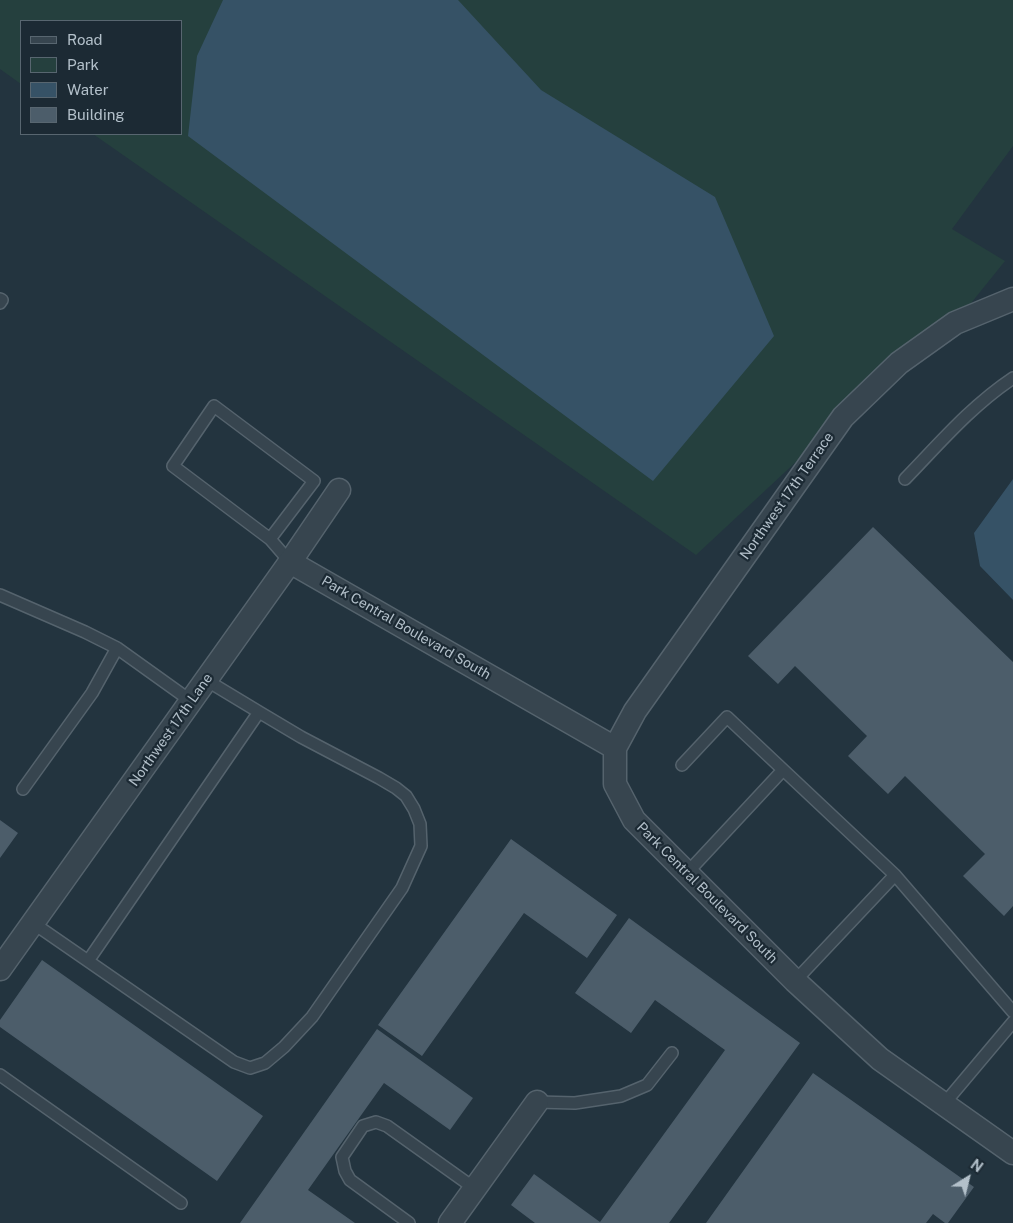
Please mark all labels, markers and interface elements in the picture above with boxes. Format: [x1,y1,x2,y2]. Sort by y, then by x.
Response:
legend [20,20,182,135]
text: Road [67,31,103,48]
text: Park [67,56,99,73]
text: Water [67,81,109,98]
text: Building [67,106,125,123]
street label: Northwest 17th Terrace [737,429,837,563]
street label: Park Central Boulevard South [318,573,494,683]
street label: Northwest 17th Lane [126,670,216,790]
street label: Park Central Boulevard South [633,819,781,967]
north arrow [943,1153,993,1203]
text: N [968,1156,986,1176]

